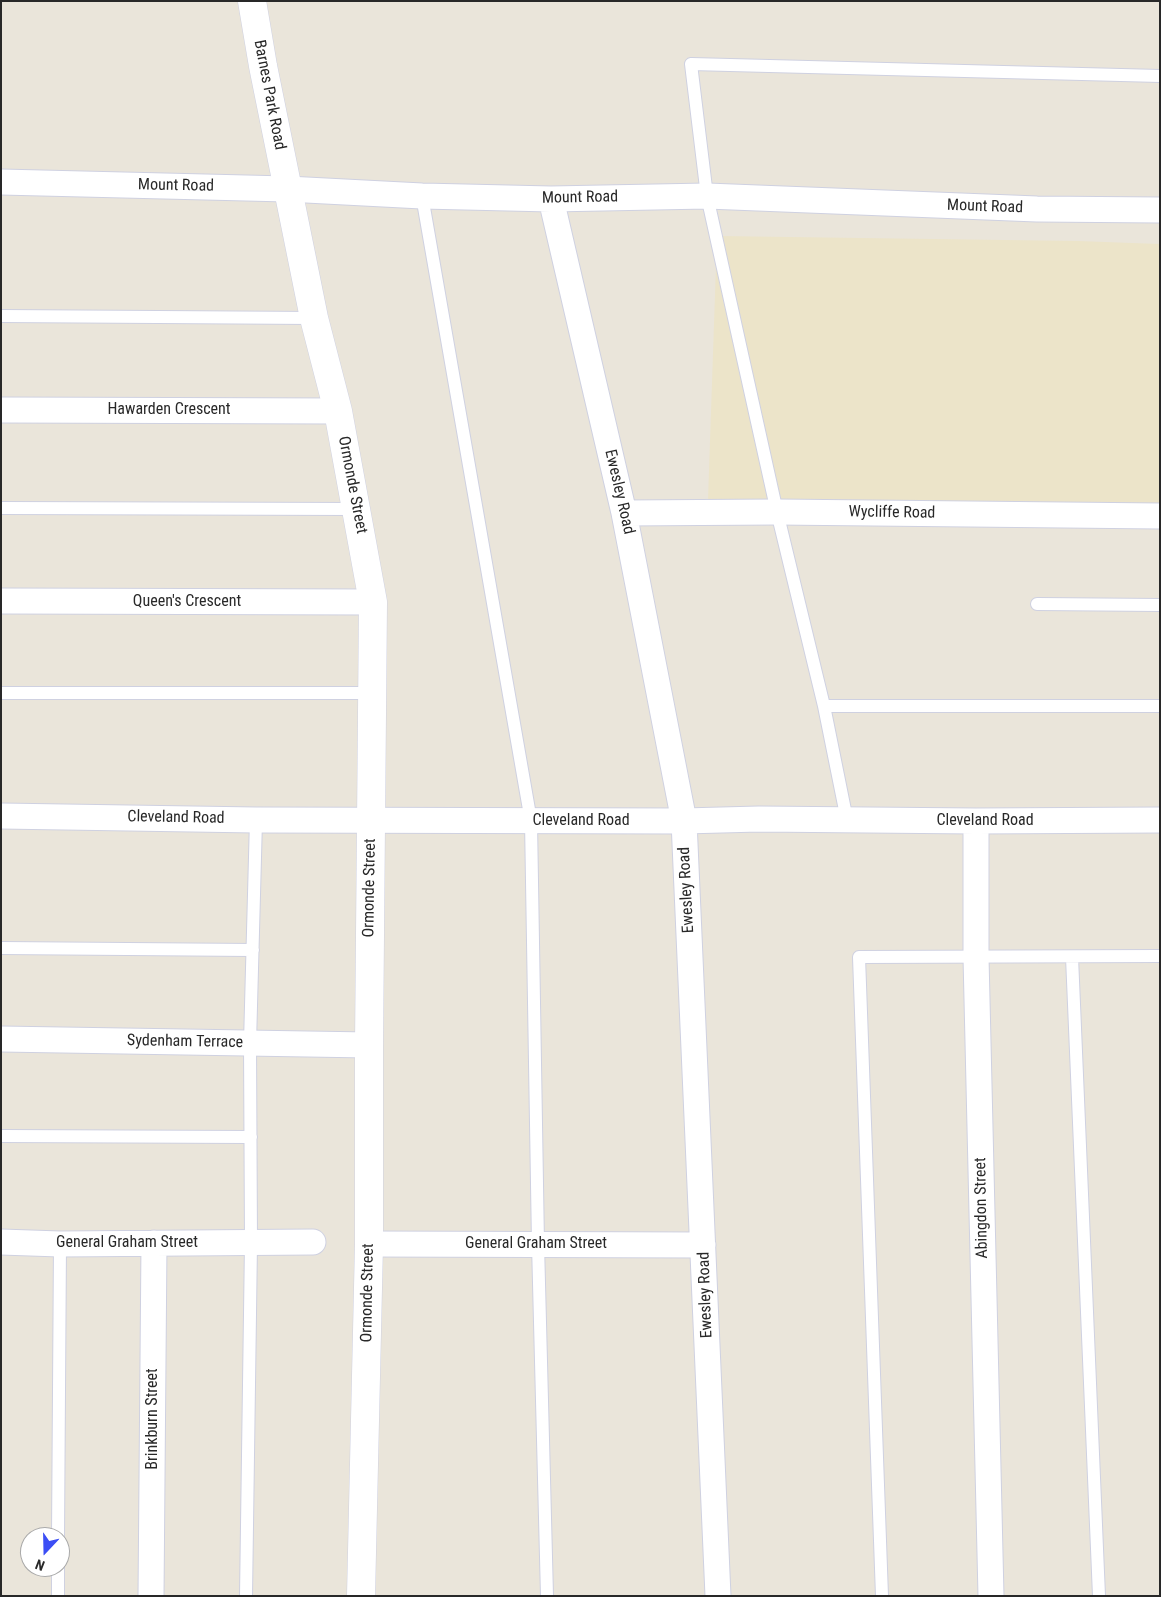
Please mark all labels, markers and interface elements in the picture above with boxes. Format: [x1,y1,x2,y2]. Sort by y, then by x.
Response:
street label: Barnes Park Road [249,38,289,152]
street label: Mount Road [138,176,214,196]
street label: Mount Road [542,188,618,208]
street label: Mount Road [947,196,1023,218]
street label: Hawarden Crescent [107,400,231,420]
street label: Ormonde Street [333,435,371,535]
street label: Ewesley Road [600,448,638,536]
street label: Wycliffe Road [848,503,936,523]
street label: Queen's Crescent [133,592,241,612]
street label: Cleveland Road [127,808,225,828]
street label: Cleveland Road [532,811,630,831]
street label: Cleveland Road [936,811,1034,831]
street label: Ormonde Street [360,838,380,938]
street label: Ewesley Road [675,846,699,934]
street label: Sydenham Terrace [127,1031,243,1053]
street label: Abingdon Street [972,1157,992,1259]
street label: General Graham Street [56,1233,198,1253]
street label: General Graham Street [465,1234,607,1254]
street label: Ormonde Street [358,1243,378,1343]
street label: Ewesley Road [695,1251,717,1339]
street label: Brinkburn Street [143,1368,163,1470]
north arrow [20,1527,70,1577]
text: N [33,1556,47,1574]

